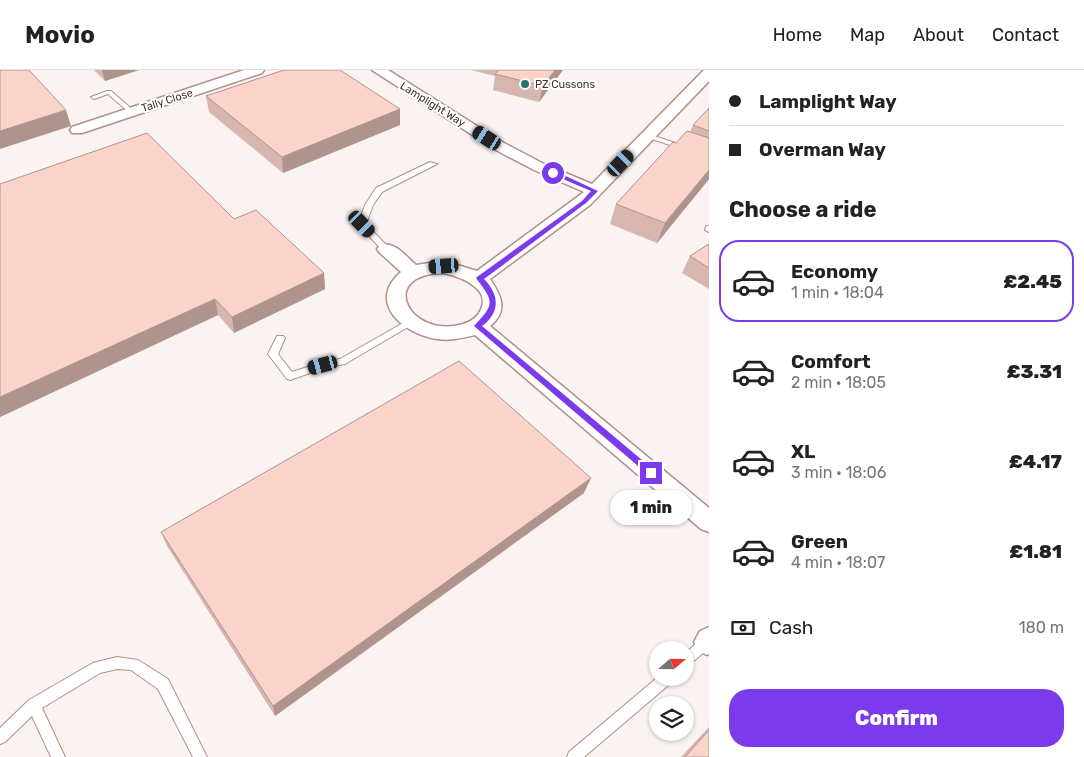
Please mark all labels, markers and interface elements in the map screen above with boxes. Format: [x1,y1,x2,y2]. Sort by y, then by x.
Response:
text: Movio [25,21,95,49]
text: Home [773,24,822,46]
text: Map [850,24,885,46]
text: About [913,24,964,46]
text: Contact [992,24,1059,46]
marker: PZ Cussons [519,78,531,90]
place label: PZ Cussons [535,78,595,91]
street label: Lamplight Way [398,79,468,130]
street label: Tally Close [140,86,195,115]
text: Lamplight Way [759,90,897,113]
car [470,124,503,152]
text: Overman Way [759,138,886,161]
car [605,147,636,179]
route start [542,162,564,184]
text: Choose a ride [729,196,876,223]
car [346,208,377,240]
car [428,257,459,275]
icon: car [731,259,776,304]
text: Economy [791,260,878,283]
text: £2.45 [1003,270,1062,293]
text: 1 min · 18:04 [791,283,884,302]
icon: car [731,349,776,394]
text: Comfort [791,350,871,373]
car [306,354,339,376]
text: £3.31 [1007,360,1062,383]
text: 2 min · 18:05 [791,373,886,392]
icon: car [731,439,776,484]
text: XL [791,440,815,463]
text: £4.17 [1009,450,1062,473]
route end [640,462,662,484]
text: 3 min · 18:06 [791,463,886,482]
callout: 1 min [610,490,692,526]
text: 1 min [630,498,672,517]
icon: car [731,529,776,574]
text: Green [791,530,848,553]
text: £1.81 [1009,540,1062,563]
text: 4 min · 18:07 [791,553,885,572]
icon: cash [729,614,757,642]
text: Cash [769,616,813,639]
text: 180 m [1019,618,1064,637]
north arrow [649,641,694,686]
map controls [649,641,694,741]
button: Confirm [729,689,1064,747]
button: layers [649,696,694,741]

